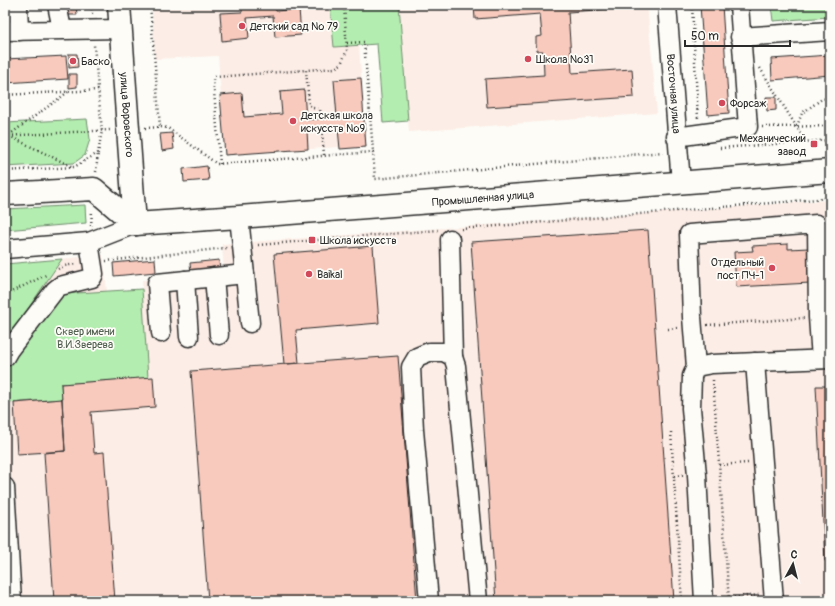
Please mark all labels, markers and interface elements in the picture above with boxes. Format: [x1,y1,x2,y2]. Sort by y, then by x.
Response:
place label: Детский сад № 79 [249,20,339,33]
marker: Детский сад № 79 [237,21,247,31]
scale bar [685,22,790,48]
text: 50 m [691,29,719,44]
place label: Школа №31 [536,53,594,66]
street label: Восточная улица [664,53,683,134]
marker: Школа №31 [523,54,533,64]
place label: Баско [81,55,110,68]
marker: Баско [68,56,78,66]
street label: улица Воровского [117,71,136,158]
place label: Форсаж [730,97,766,110]
marker: Форсаж [717,98,727,108]
place label: Детская школа искусств №9 [300,109,373,135]
marker: Детская школа искусств №9 [288,116,298,126]
place label: Механический завод [739,132,806,158]
marker: Механический завод [809,139,819,149]
street label: Промышленная улица [432,188,535,209]
place label: Школа искусств [320,234,397,247]
marker: Школа искусств [307,235,317,245]
place label: Отдельный пост ПЧ-1 [711,256,764,282]
marker: Отдельный пост ПЧ-1 [767,263,777,273]
place label: Baikal [317,268,343,281]
marker: Baikal [304,269,314,279]
park label: Сквер имени В.И.Зверева [56,325,115,351]
north arrow [773,544,813,584]
text: С [790,548,799,561]

